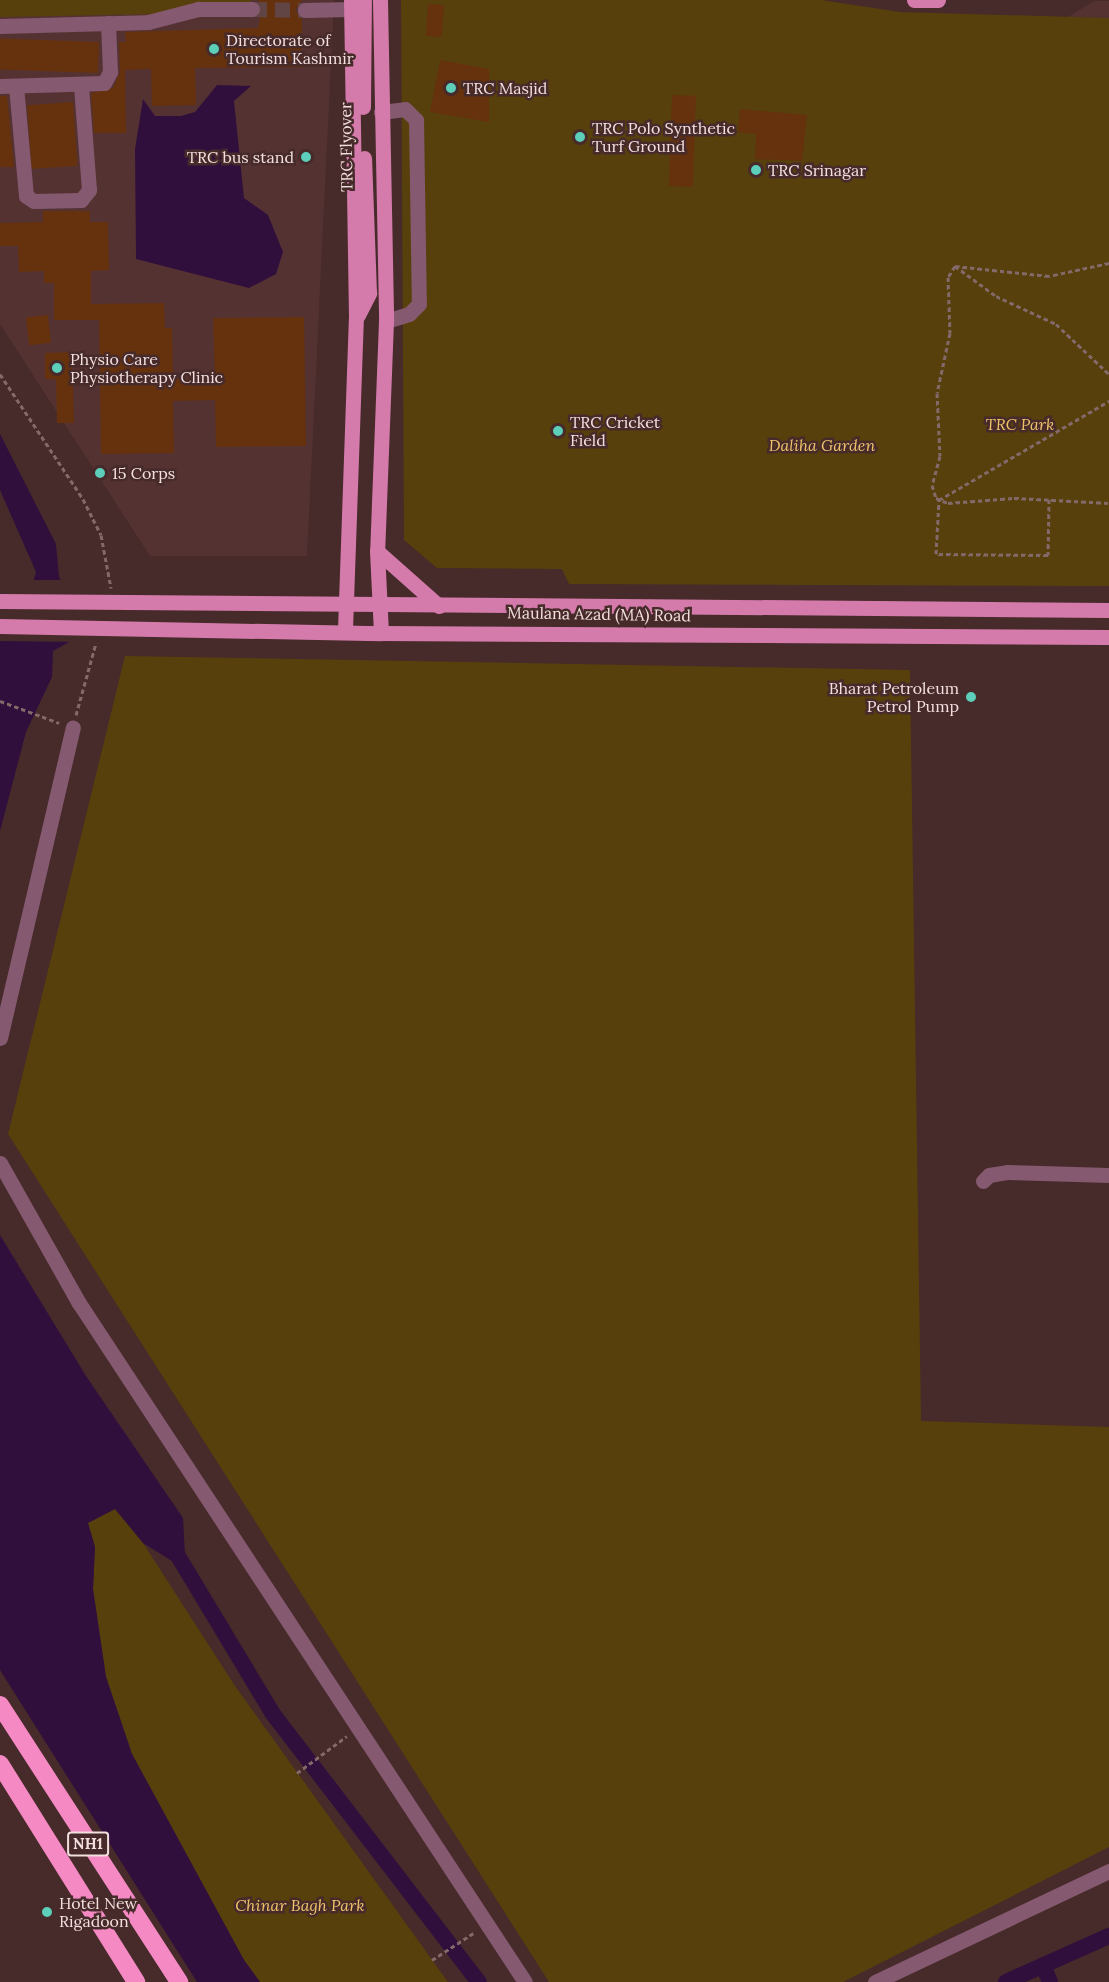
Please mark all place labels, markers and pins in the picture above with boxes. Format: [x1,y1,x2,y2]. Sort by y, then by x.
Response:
place label: Directorate of Tourism Kashmir [226,30,354,68]
marker: Directorate of Tourism Kashmir [207,42,221,56]
place label: TRC Masjid [463,78,547,98]
marker: TRC Masjid [444,81,458,95]
place label: TRC Polo Synthetic Turf Ground [592,118,735,156]
marker: TRC Polo Synthetic Turf Ground [573,130,587,144]
place label: TRC bus stand [187,147,294,167]
marker: TRC bus stand [299,150,313,164]
place label: TRC Srinagar [768,160,866,180]
marker: TRC Srinagar [749,163,763,177]
place label: Physio Care Physiotherapy Clinic [70,349,223,387]
marker: Physio Care Physiotherapy Clinic [48,359,66,377]
place label: TRC Cricket Field [570,412,660,450]
marker: TRC Cricket Field [551,424,565,438]
place label: 15 Corps [112,463,175,483]
marker: 15 Corps [93,466,107,480]
place label: Bharat Petroleum Petrol Pump [829,678,959,716]
marker: Bharat Petroleum Petrol Pump [964,690,978,704]
place label: Hotel New Rigadoon [59,1893,137,1931]
marker: Hotel New Rigadoon [40,1905,54,1919]

